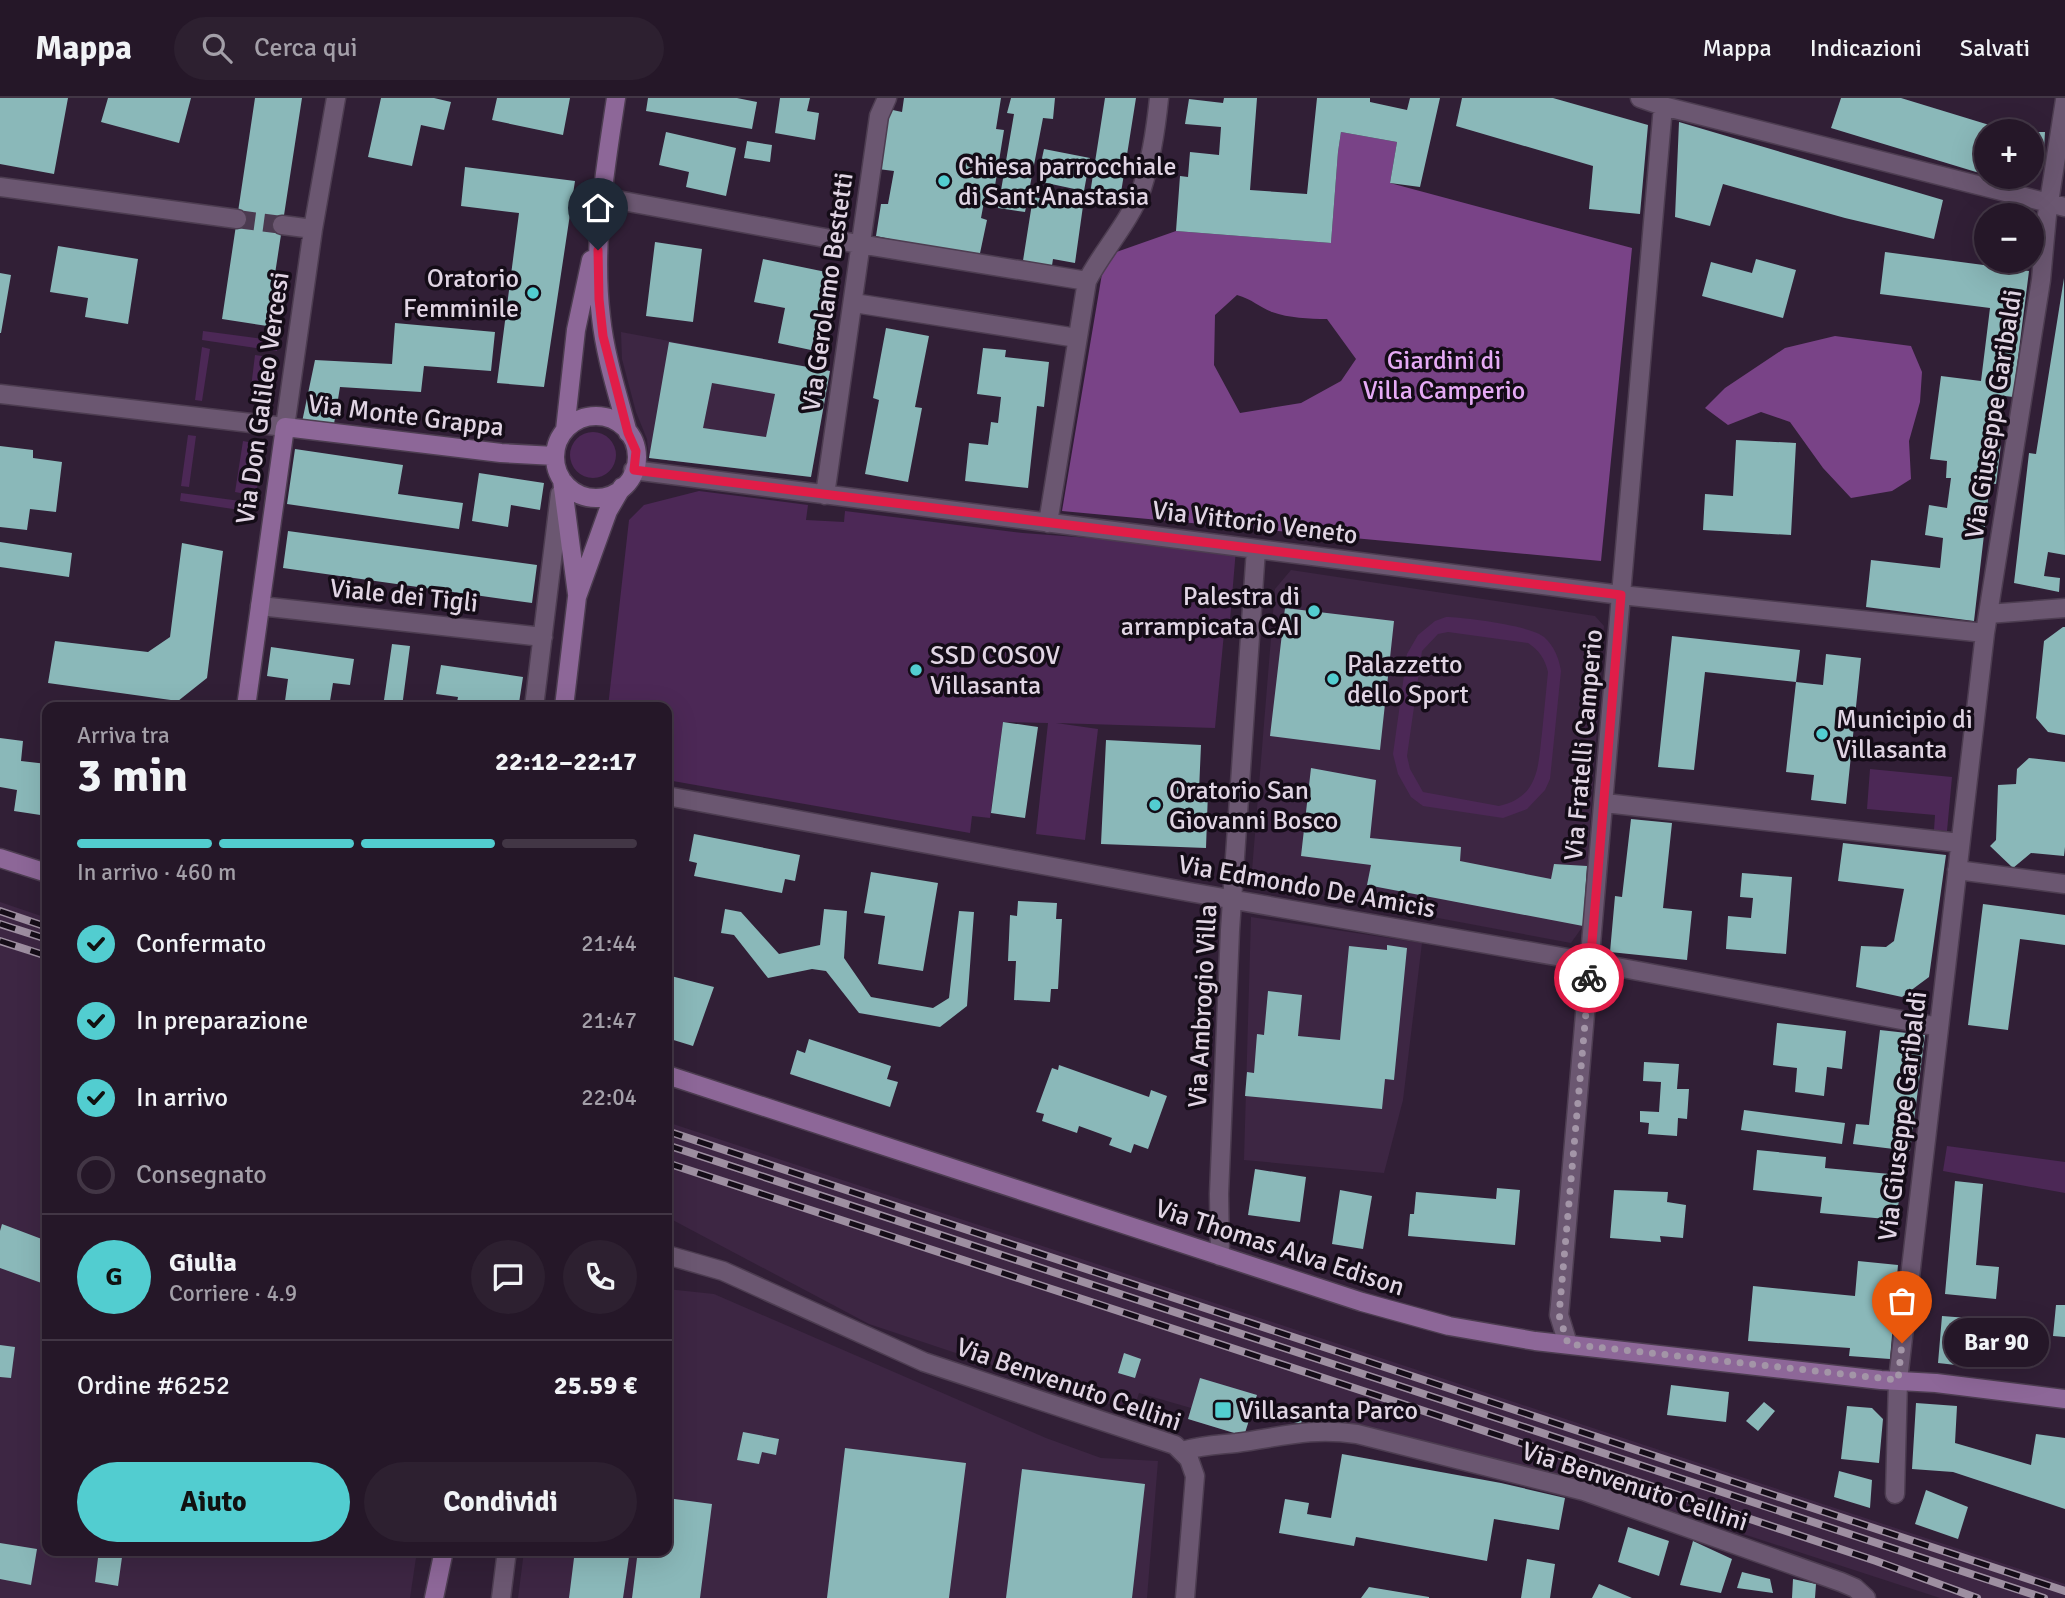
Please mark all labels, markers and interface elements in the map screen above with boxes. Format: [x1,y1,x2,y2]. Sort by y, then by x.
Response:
search box [174,17,664,80]
text: Mappa [35,28,132,69]
icon: search [198,29,236,67]
text: Cerca qui [254,32,358,64]
text: Mappa [1703,33,1772,63]
text: Indicazioni [1810,33,1922,63]
text: Salvati [1960,33,2030,63]
map controls [1974,119,2044,273]
button: + [1974,119,2044,189]
place label: Chiesa parrocchiale di Sant'Anastasia [958,151,1176,213]
street label: Via Gerolamo Bestetti [795,170,861,414]
marker: Chiesa parrocchiale di Sant'Anastasia [936,173,952,189]
pin [568,178,628,250]
icon: home [579,189,617,227]
button: − [1974,203,2044,273]
place label: Oratorio Femminile [403,263,519,325]
street label: Via Don Galileo Vercesi [229,270,297,526]
marker: Oratorio Femminile [525,285,541,301]
street label: Via Giuseppe Garibaldi [1959,287,2029,541]
park label: Giardini di Villa Camperio [1363,345,1525,407]
street label: Via Monte Grappa [306,388,506,444]
street label: Via Vittorio Veneto [1150,495,1359,551]
street label: Viale dei Tigli [328,572,480,620]
place label: Palestra di arrampicata CAI [1121,581,1300,643]
marker: Palestra di arrampicata CAI [1306,603,1322,619]
street label: Via Fratelli Camperio [1558,628,1610,862]
place label: SSD COSOV Villasanta [930,640,1060,702]
place label: Palazzetto dello Sport [1347,649,1469,711]
marker: SSD COSOV Villasanta [908,662,924,678]
marker: Palazzetto dello Sport [1325,671,1341,687]
place label: Municipio di Villasanta [1836,704,1973,766]
text: Arriva tra [77,721,170,750]
marker: Municipio di Villasanta [1814,726,1830,742]
text: 22:12–22:17 [495,746,637,778]
text: 3 min [77,748,188,804]
place label: Oratorio San Giovanni Bosco [1169,775,1338,837]
marker: Oratorio San Giovanni Bosco [1147,797,1163,813]
street label: Via Edmondo De Amicis [1176,849,1438,925]
text: In arrivo · 460 m [77,858,236,887]
street label: Via Ambrogio Villa [1182,903,1224,1109]
icon: check [77,925,115,963]
text: Confermato [136,928,266,960]
text: 21:44 [581,929,637,958]
courier [1554,943,1624,1013]
icon: bike [1570,959,1608,997]
street label: Via Giuseppe Garibaldi [1872,989,1934,1243]
icon: check [77,1002,115,1040]
text: In preparazione [136,1005,308,1037]
text: 21:47 [581,1006,637,1035]
icon: check [77,1079,115,1117]
text: In arrivo [136,1082,228,1114]
text: 22:04 [581,1083,637,1112]
text: Consegnato [136,1159,267,1191]
street label: Via Thomas Alva Edison [1151,1193,1408,1303]
button: chat [471,1240,545,1314]
button: phone [563,1240,637,1314]
text: Giulia [169,1247,237,1279]
text: G [105,1261,123,1293]
pin [1872,1271,1932,1343]
text: Corriere · 4.9 [169,1279,297,1308]
icon: bag [1883,1282,1921,1320]
callout: Bar 90 [1944,1318,2049,1368]
text: Bar 90 [1964,1328,2029,1357]
street label: Via Benvenuto Cellini [952,1331,1186,1439]
text: Ordine #6252 [77,1370,230,1402]
text: 25.59 € [554,1370,637,1402]
place label: Villasanta Parco [1239,1395,1418,1427]
marker: Villasanta Parco [1213,1400,1233,1420]
street label: Via Benvenuto Cellini [1517,1435,1752,1539]
button: Aiuto [77,1462,350,1542]
button: Condividi [364,1462,637,1542]

